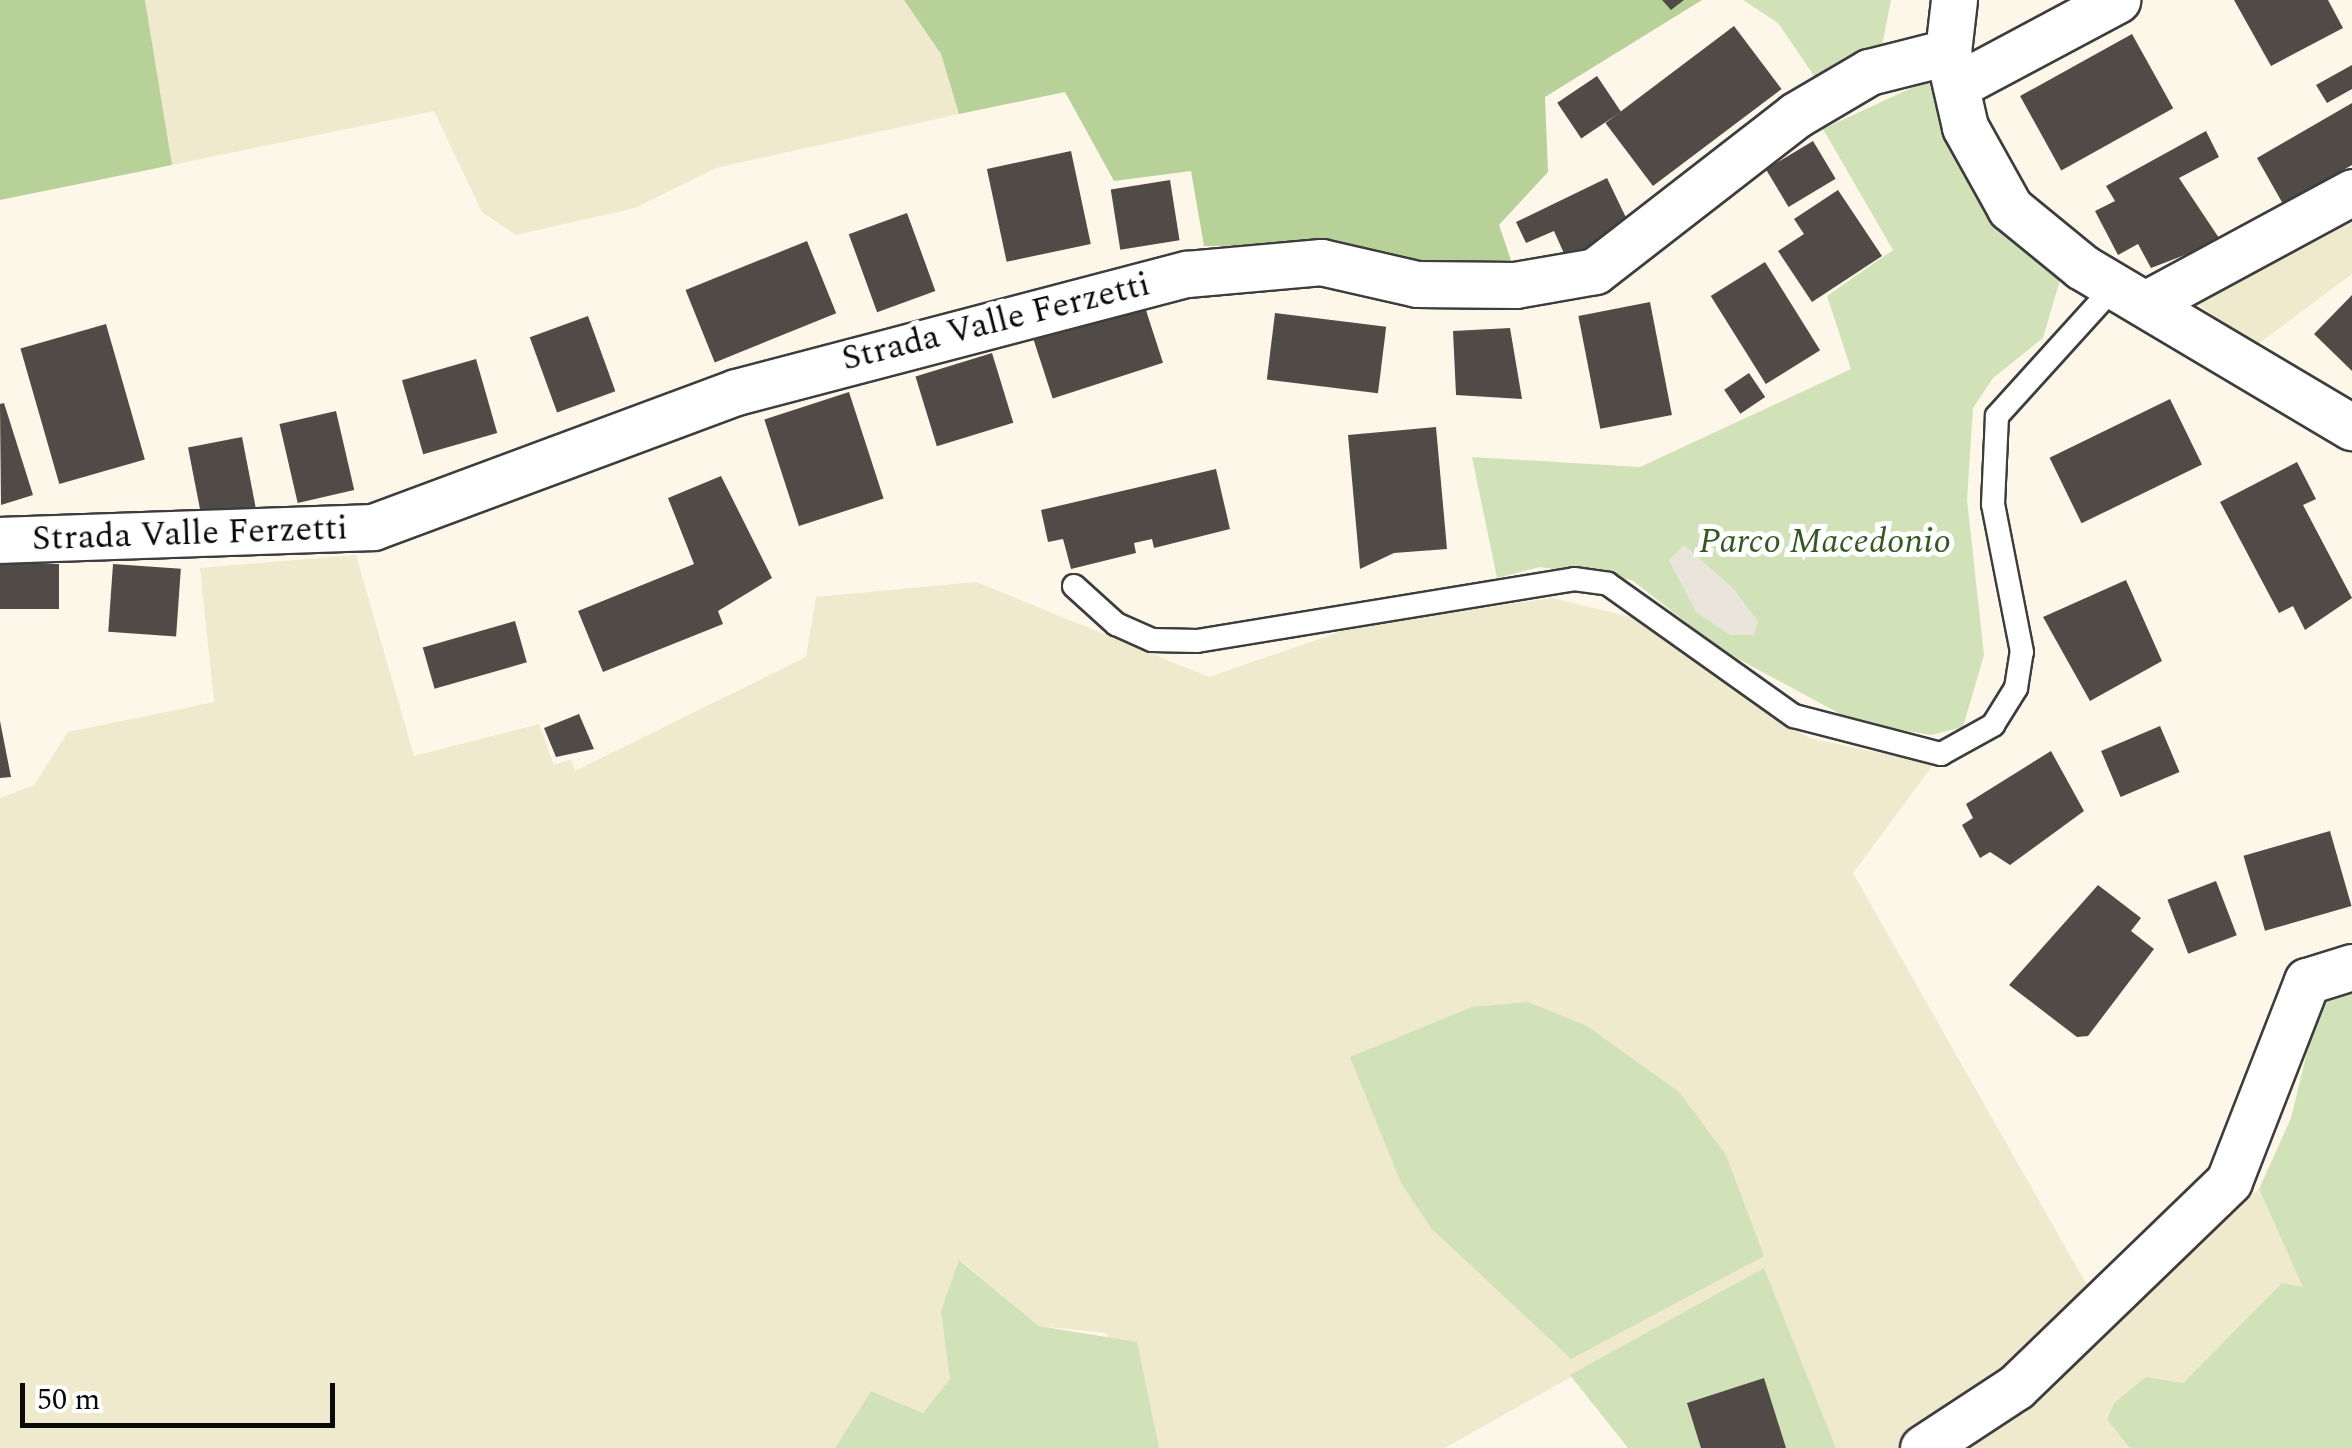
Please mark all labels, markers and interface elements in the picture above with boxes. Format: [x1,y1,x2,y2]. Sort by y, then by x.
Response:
street label: Strada Valle Ferzetti [837,263,1155,381]
street label: Strada Valle Ferzetti [31,507,349,561]
park label: Parco Macedonio [1699,521,1951,563]
scale bar [25,1363,340,1425]
text: 50 m [37,1377,100,1423]

